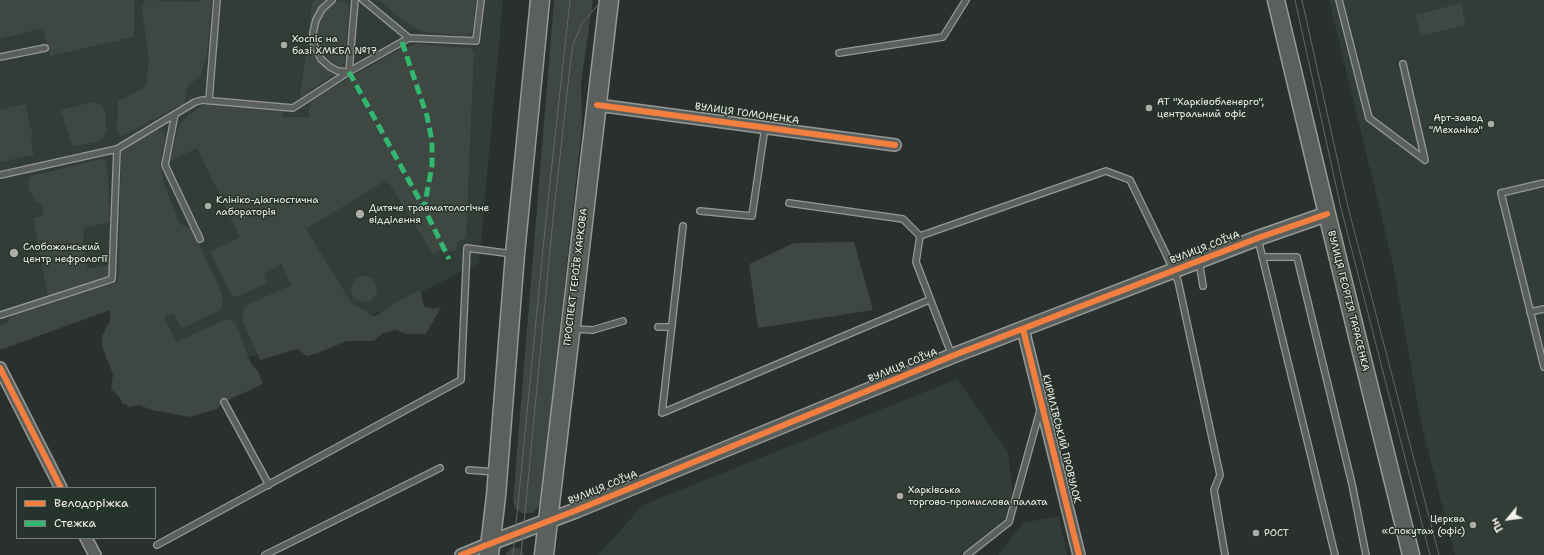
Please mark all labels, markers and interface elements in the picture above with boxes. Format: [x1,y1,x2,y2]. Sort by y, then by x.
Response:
place label: Хоспіс на базі ХМКБЛ №17 [292,33,377,56]
marker: Хоспіс на базі ХМКБЛ №17 [279,40,289,50]
place label: АТ "Харківобленерго", центральний офіс [1157,96,1264,120]
street label: ВУЛИЦЯ ГОМОНЕНКА [694,101,800,127]
marker: АТ "Харківобленерго", центральний офіс [1144,103,1154,113]
place label: Арт-завод "Механіка" [1429,112,1483,136]
marker: Арт-завод "Механіка" [1486,119,1496,129]
place label: Клініко-діагностична лабораторія [216,194,319,218]
marker: Клініко-діагностична лабораторія [203,201,213,211]
place label: Дитяче травматологічне відділення [369,202,489,226]
marker: Дитяче травматологічне відділення [354,208,366,220]
street label: ПРОСПЕКТ ГЕРОЇВ ХАРКОВА [562,208,590,346]
street label: ВУЛИЦЯ СОЇЧА [1168,229,1242,267]
street label: ВУЛИЦЯ ГЕОРГІЯ ТАРАСЕНКА [1325,229,1371,373]
place label: Слобожанський центр нефрології [23,241,107,264]
marker: Слобожанський центр нефрології [8,247,20,259]
street label: ВУЛИЦЯ СОЇЧА [866,347,940,385]
street label: КИРИЛІВСЬКИЙ ПРОВУЛОК [1039,373,1083,505]
street label: ВУЛИЦЯ СОЇЧА [566,469,640,507]
place label: Харківська торгово-промислова палата [908,484,1047,508]
legend [16,487,156,539]
marker: Харківська торгово-промислова палата [895,491,905,501]
text: Велодоріжка [54,495,128,511]
north arrow [1488,499,1528,539]
place label: Церква «Спокута» (офіс) [1382,513,1465,536]
text: Стежка [54,515,96,531]
text: Пн [1487,515,1507,535]
marker: Церква «Спокута» (офіс) [1468,520,1478,530]
place label: РОСТ [1264,527,1289,539]
marker: РОСТ [1251,528,1261,538]

